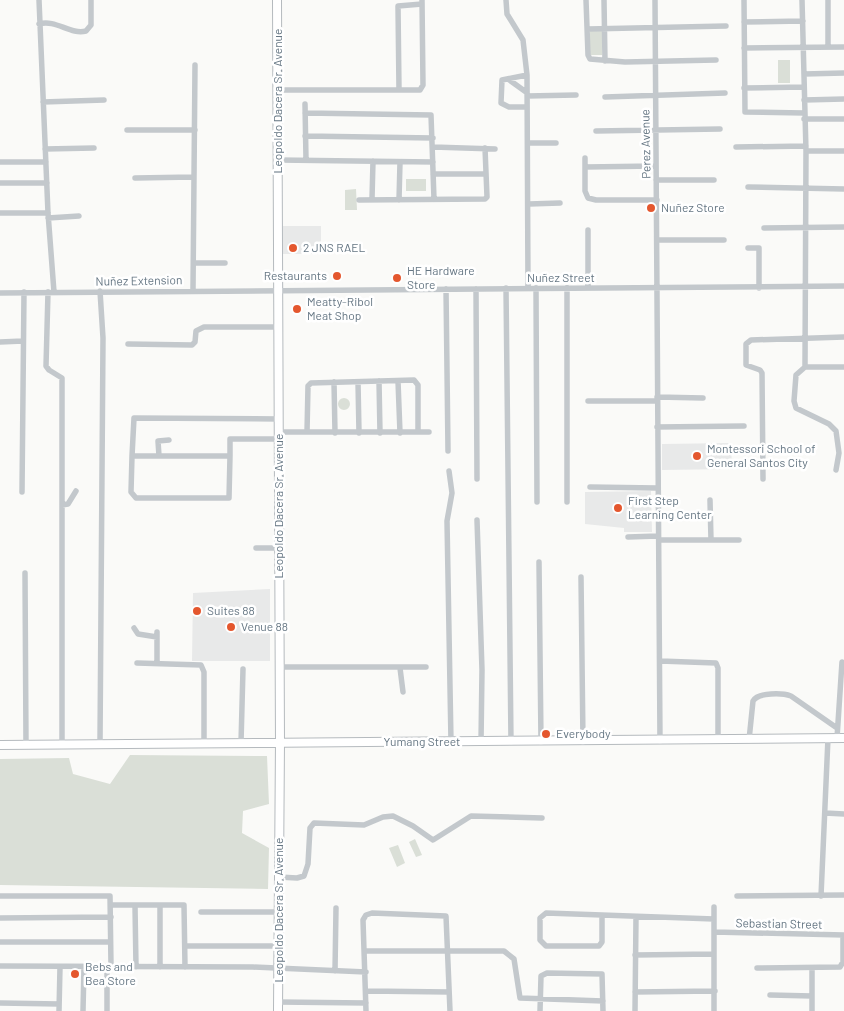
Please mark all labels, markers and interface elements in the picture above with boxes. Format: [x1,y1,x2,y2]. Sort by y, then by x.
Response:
street label: Leopoldo Dacera Sr. Avenue [270,29,284,173]
street label: Perez Avenue [637,109,653,179]
place label: Nuñez Store [661,200,725,214]
marker: Nuñez Store [645,202,657,214]
place label: 2 JNS RAEL [303,240,366,254]
marker: 2 JNS RAEL [287,242,299,254]
place label: HE Hardware Store [407,263,475,291]
place label: Restaurants [264,268,327,282]
marker: Restaurants [331,270,343,282]
street label: Nuñez Street [527,270,595,284]
street label: Nuñez Extension [95,272,183,288]
marker: HE Hardware Store [391,272,403,284]
place label: Meatty-Ribol Meat Shop [307,294,373,322]
marker: Meatty-Ribol Meat Shop [291,303,303,315]
street label: Leopoldo Dacera Sr. Avenue [271,434,285,578]
place label: Montessori School of General Santos City [707,441,815,469]
marker: Montessori School of General Santos City [691,450,703,462]
place label: First Step Learning Center [628,493,712,521]
marker: First Step Learning Center [612,502,624,514]
place label: Suites 88 [207,603,255,617]
marker: Suites 88 [191,605,203,617]
place label: Venue 88 [241,619,288,633]
marker: Venue 88 [225,621,237,633]
place label: Everybody [556,726,611,740]
marker: Everybody [540,728,552,740]
street label: Yumang Street [384,734,461,748]
street label: Leopoldo Dacera Sr. Avenue [271,838,285,982]
street label: Sebastian Street [735,915,823,931]
place label: Bebs and Bea Store [85,959,136,987]
marker: Bebs and Bea Store [69,968,81,980]

